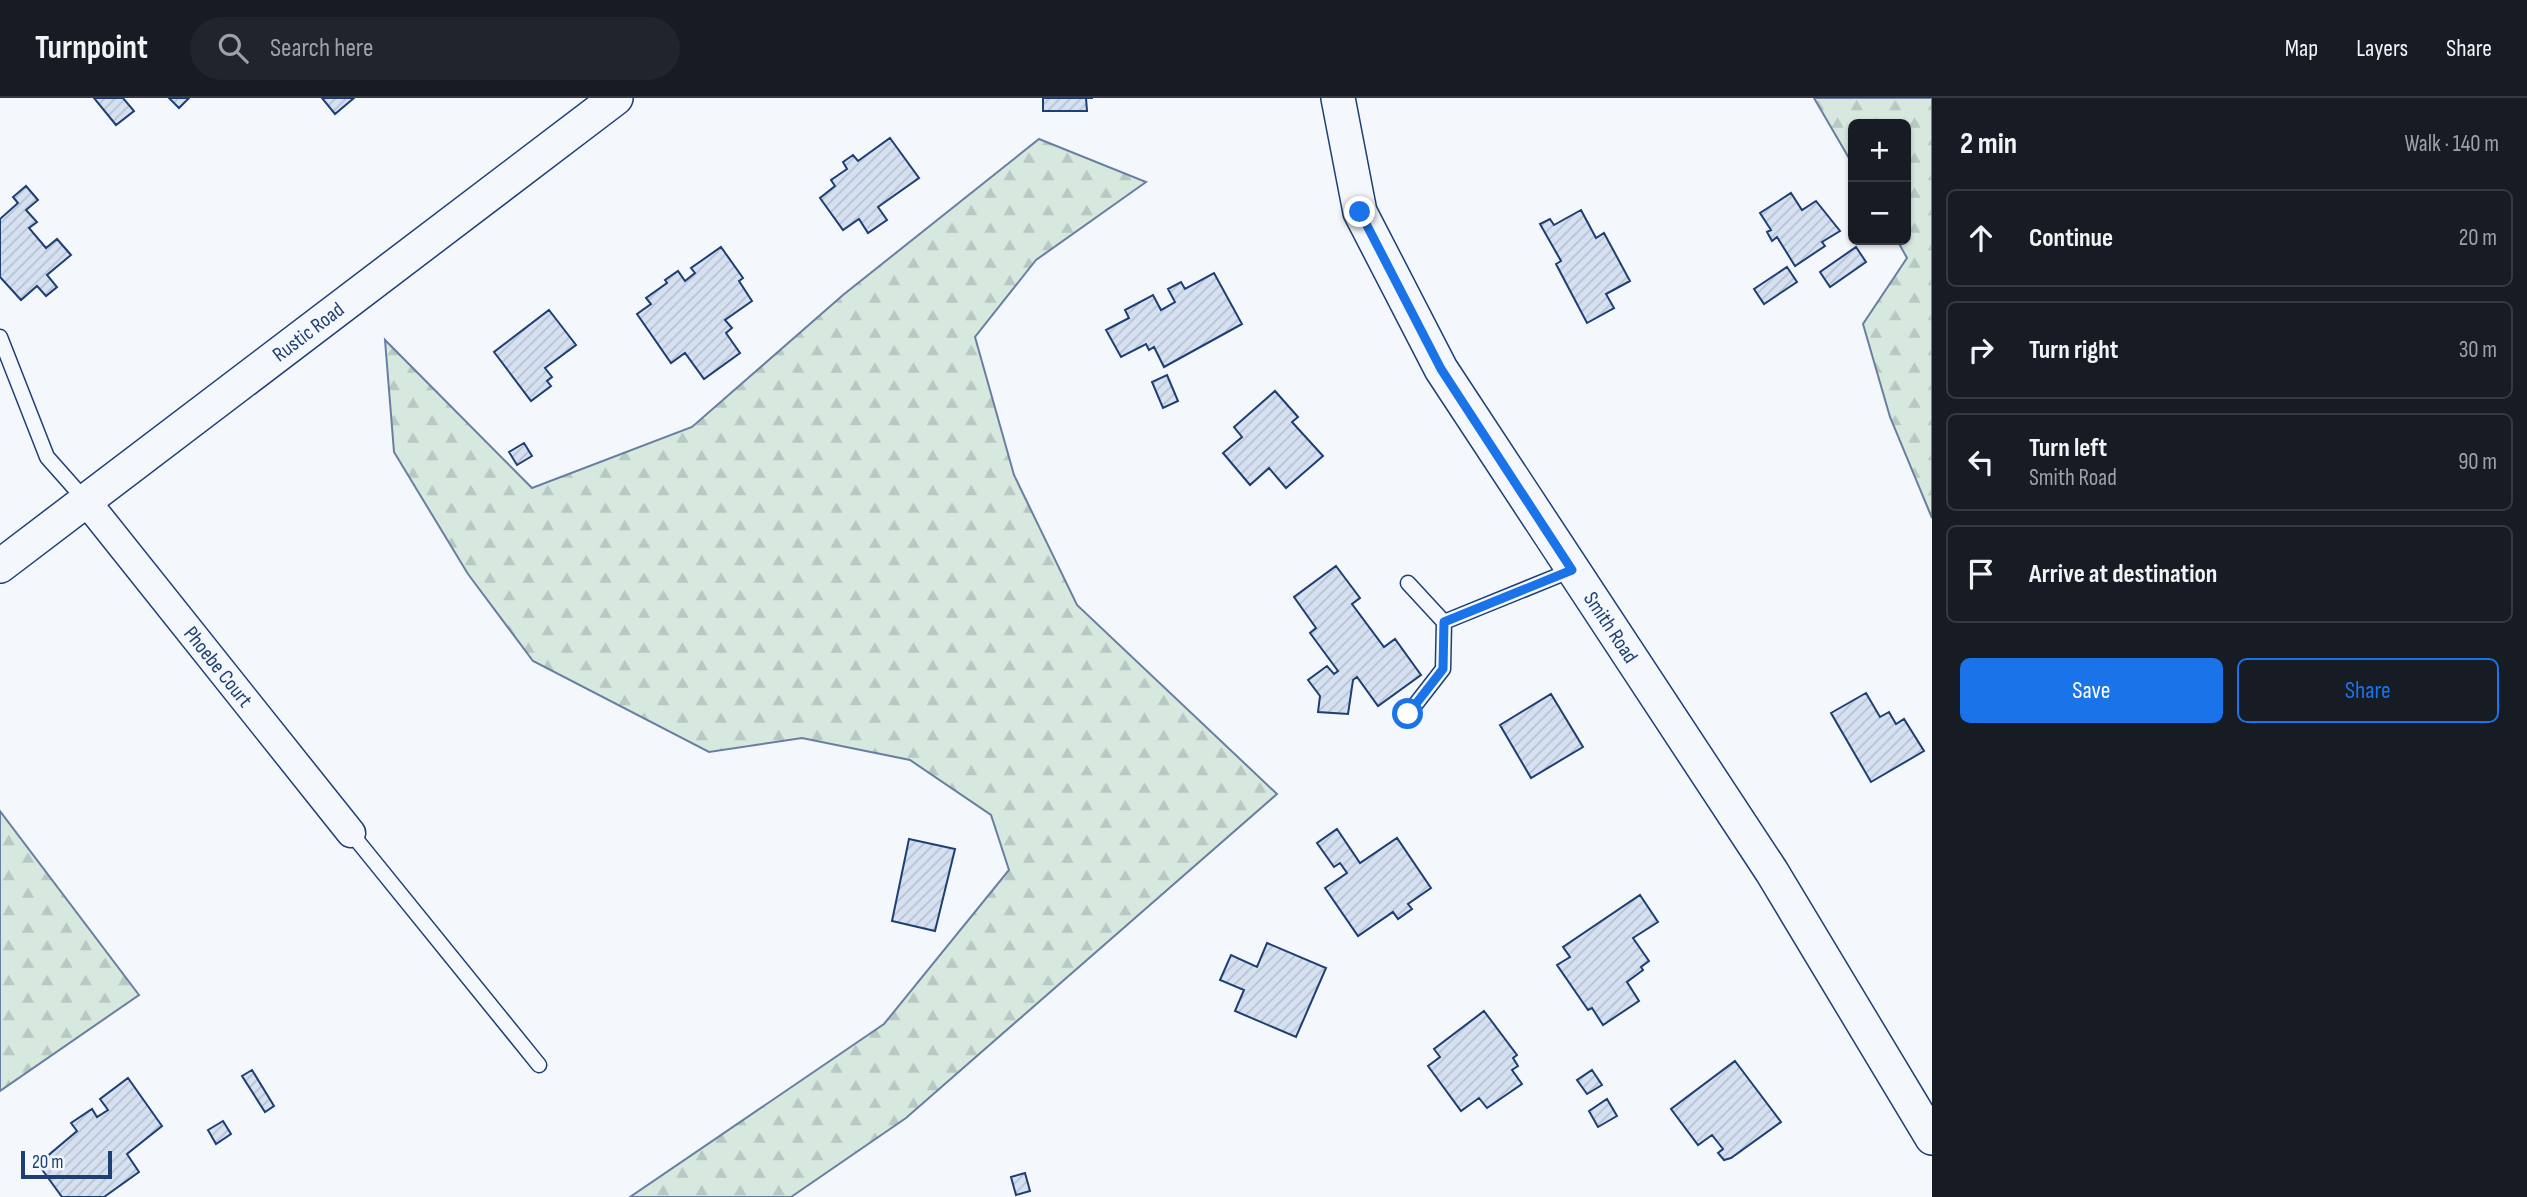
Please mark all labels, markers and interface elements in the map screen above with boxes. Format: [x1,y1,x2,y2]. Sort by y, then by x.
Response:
search box [190,17,680,80]
text: Turnpoint [35,28,148,68]
icon: search [214,29,252,67]
text: Search here [270,33,373,64]
text: Map [2285,34,2318,63]
text: Layers [2356,34,2408,63]
text: Share [2446,34,2492,63]
map controls [1848,119,1911,245]
button: + [1848,119,1911,182]
text: 2 min [1960,126,2017,162]
text: Walk · 140 m [2404,130,2499,158]
button: − [1848,182,1911,245]
route end [1344,196,1375,227]
icon: ahead [1962,219,2000,257]
text: Continue [2029,223,2113,254]
text: 20 m [2459,224,2497,252]
street label: Rustic Road [268,297,349,367]
icon: right [1962,331,2000,369]
text: Turn right [2029,335,2118,366]
text: 30 m [2459,336,2497,364]
text: Turn left [2029,433,2107,464]
icon: left [1962,443,2000,481]
text: 90 m [2458,448,2497,476]
text: Smith Road [2029,464,2117,492]
icon: arrive [1962,555,2000,593]
text: Arrive at destination [2029,559,2217,590]
street label: Smith Road [1579,587,1643,668]
street label: Phoebe Court [179,621,258,712]
button: Save [1960,658,2223,723]
button: Share [2237,658,2499,723]
route start [1392,698,1423,729]
scale bar [21,1148,112,1180]
text: 20 m [32,1151,64,1174]

